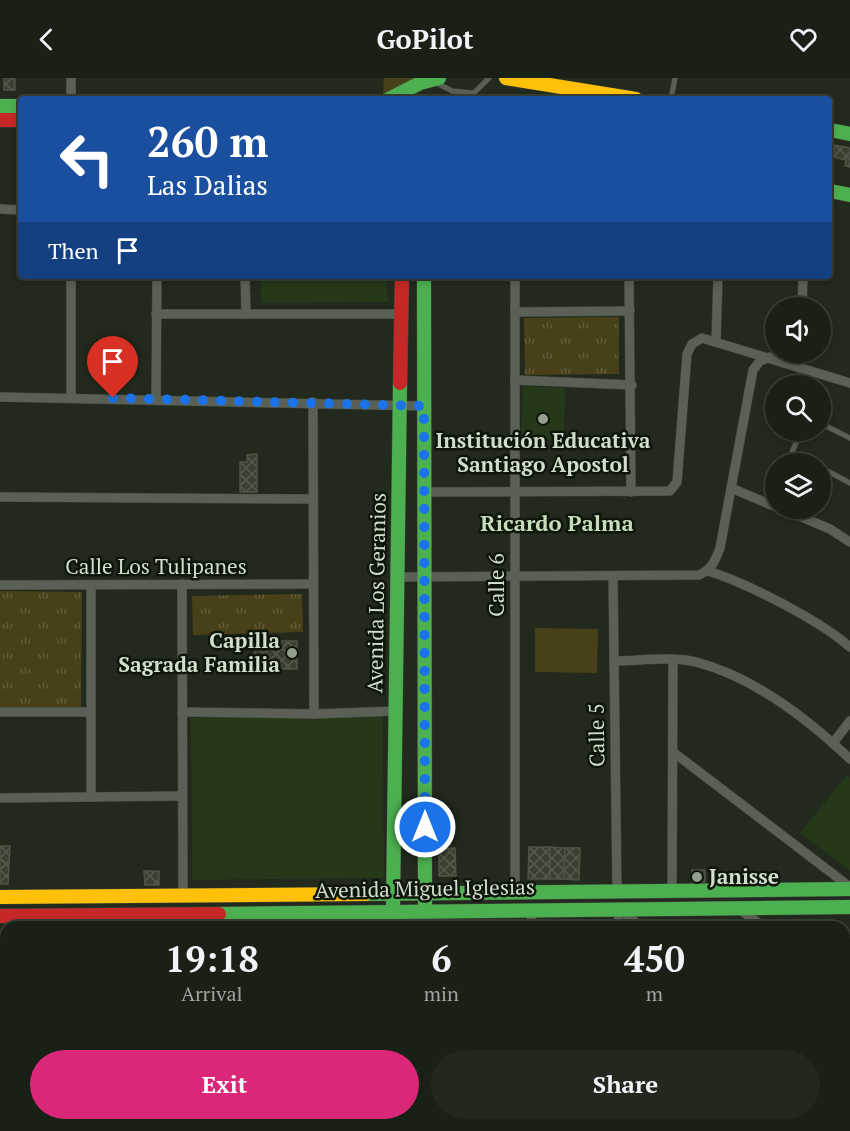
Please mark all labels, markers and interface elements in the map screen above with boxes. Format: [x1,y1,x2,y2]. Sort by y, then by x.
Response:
text: GoPilot [376,21,474,57]
icon: back [30,23,63,56]
icon: heart [787,23,820,56]
text: 260 m [147,113,268,169]
icon: left [48,120,126,198]
text: Las Dalias [147,167,268,203]
icon: arrive [111,234,144,267]
text: Then [48,236,99,265]
map controls [765,297,831,519]
button: sound [765,297,831,363]
pin [87,336,138,398]
icon: arrive [96,345,129,378]
button: search [765,375,831,441]
marker: Institución Educativa Santiago Apostol [536,412,550,426]
place label: Institución Educativa Santiago Apostol [436,426,651,478]
button: layers [765,453,831,519]
street label: Avenida Los Geranios [360,493,392,693]
district label: Ricardo Palma [480,508,634,537]
street label: Calle Los Tulipanes [65,552,247,580]
street label: Calle 6 [482,553,510,617]
place label: Capilla Sagrada Familia [118,626,280,678]
marker: Capilla Sagrada Familia [285,646,299,660]
street label: Calle 5 [581,703,611,767]
position arrow [393,795,457,859]
place label: Janisse [709,862,779,890]
marker: Janisse [690,870,704,884]
street label: Avenida Miguel Iglesias [315,872,535,904]
text: 19:18 [165,935,259,982]
text: 6 [431,935,452,982]
text: 450 [624,935,685,982]
text: Arrival [181,980,243,1007]
text: min [424,980,459,1007]
text: m [646,980,663,1007]
button: Exit [30,1050,419,1119]
button: Share [431,1050,820,1119]

